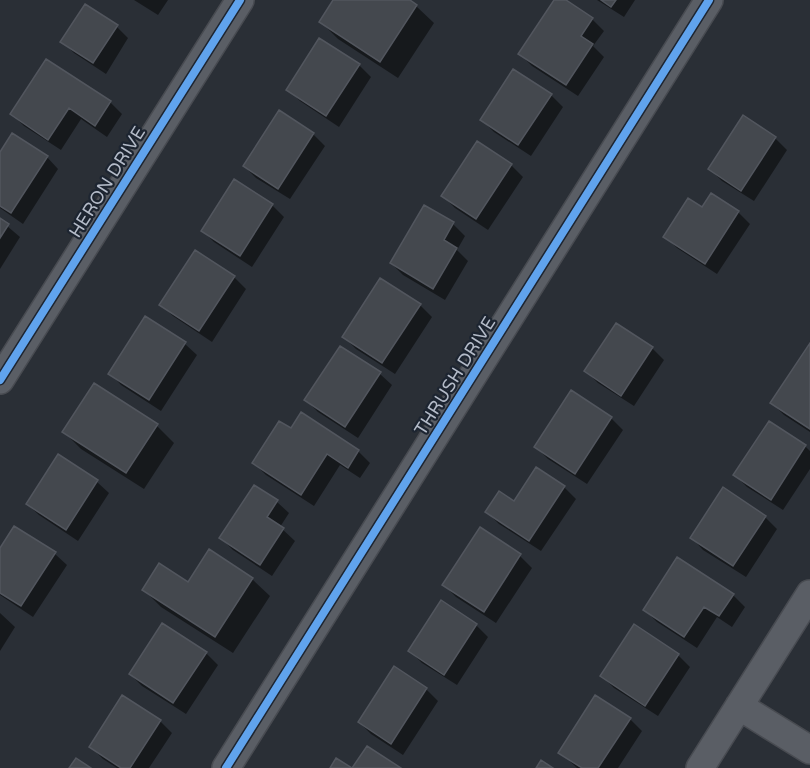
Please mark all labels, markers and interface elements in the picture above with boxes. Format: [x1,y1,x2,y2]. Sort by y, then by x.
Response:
street label: HERON DRIVE [64,122,150,242]
street label: THRUSH DRIVE [410,313,500,439]

